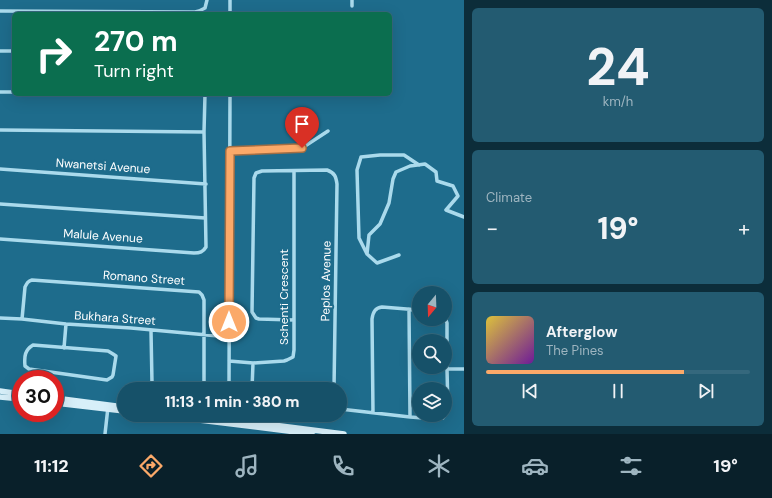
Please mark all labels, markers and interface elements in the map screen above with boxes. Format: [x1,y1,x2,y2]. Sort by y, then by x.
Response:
text: 270 m [94,23,177,60]
icon: right [28,28,80,80]
text: 24 [586,33,650,101]
text: Turn right [94,59,174,83]
text: km/h [603,93,633,110]
pin [285,107,319,148]
icon: arrive [291,113,313,135]
street label: Nwanetsi Avenue [55,155,151,177]
text: Climate [486,189,532,206]
text: 19° [597,209,639,248]
text: − [486,214,498,243]
text: + [738,214,750,243]
street label: Malule Avenue [63,225,143,247]
street label: Peplos Avenue [317,240,335,322]
street label: Schenti Crescent [276,249,292,345]
street label: Romano Street [102,267,186,289]
north arrow [412,286,452,326]
map controls [412,286,452,422]
position arrow [208,301,250,343]
street label: Bukhara Street [74,307,157,329]
text: Afterglow [546,322,618,342]
button: search [412,334,452,374]
text: The Pines [546,342,604,359]
speed limit sign: 30 [12,370,64,422]
icon: previous [519,380,541,402]
icon: pause [607,380,629,402]
icon: next [695,380,717,402]
button: layers [412,382,452,422]
text: 11:13 · 1 min · 380 m [165,392,299,412]
icon: directions [137,452,165,480]
icon: music [233,452,261,480]
icon: phone [329,452,357,480]
icon: climate [425,452,453,480]
icon: car [521,452,549,480]
icon: filters [617,452,645,480]
text: 11:12 [34,454,69,478]
text: 19° [713,454,738,478]

